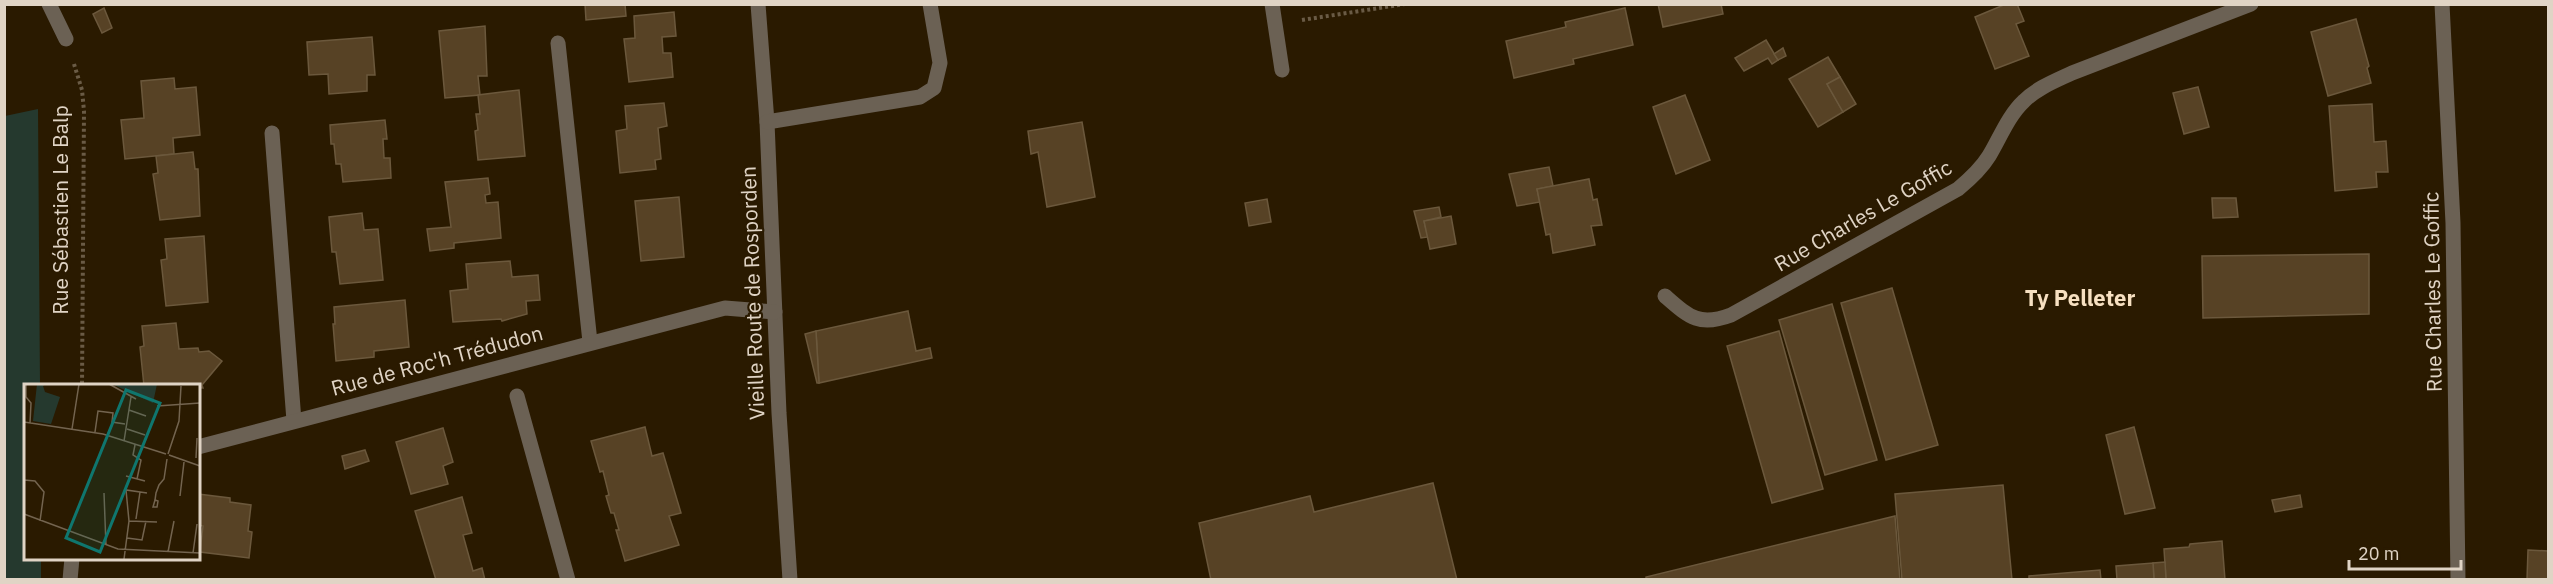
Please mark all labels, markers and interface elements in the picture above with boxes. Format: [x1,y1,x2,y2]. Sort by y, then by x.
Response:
street label: Rue Sébastien Le Balp [46,105,74,315]
street label: Rue Charles Le Goffic [1769,153,1956,277]
street label: Vieille Route de Rosporden [734,166,770,421]
street label: Rue Charles Le Goffic [2416,192,2448,392]
district label: Ty Pelleter [2025,283,2135,312]
street label: Rue de Roc'h Trédudon [328,318,546,402]
inset map [24,384,200,560]
scale bar [2349,533,2462,571]
text: 20 m [2358,542,2400,565]

